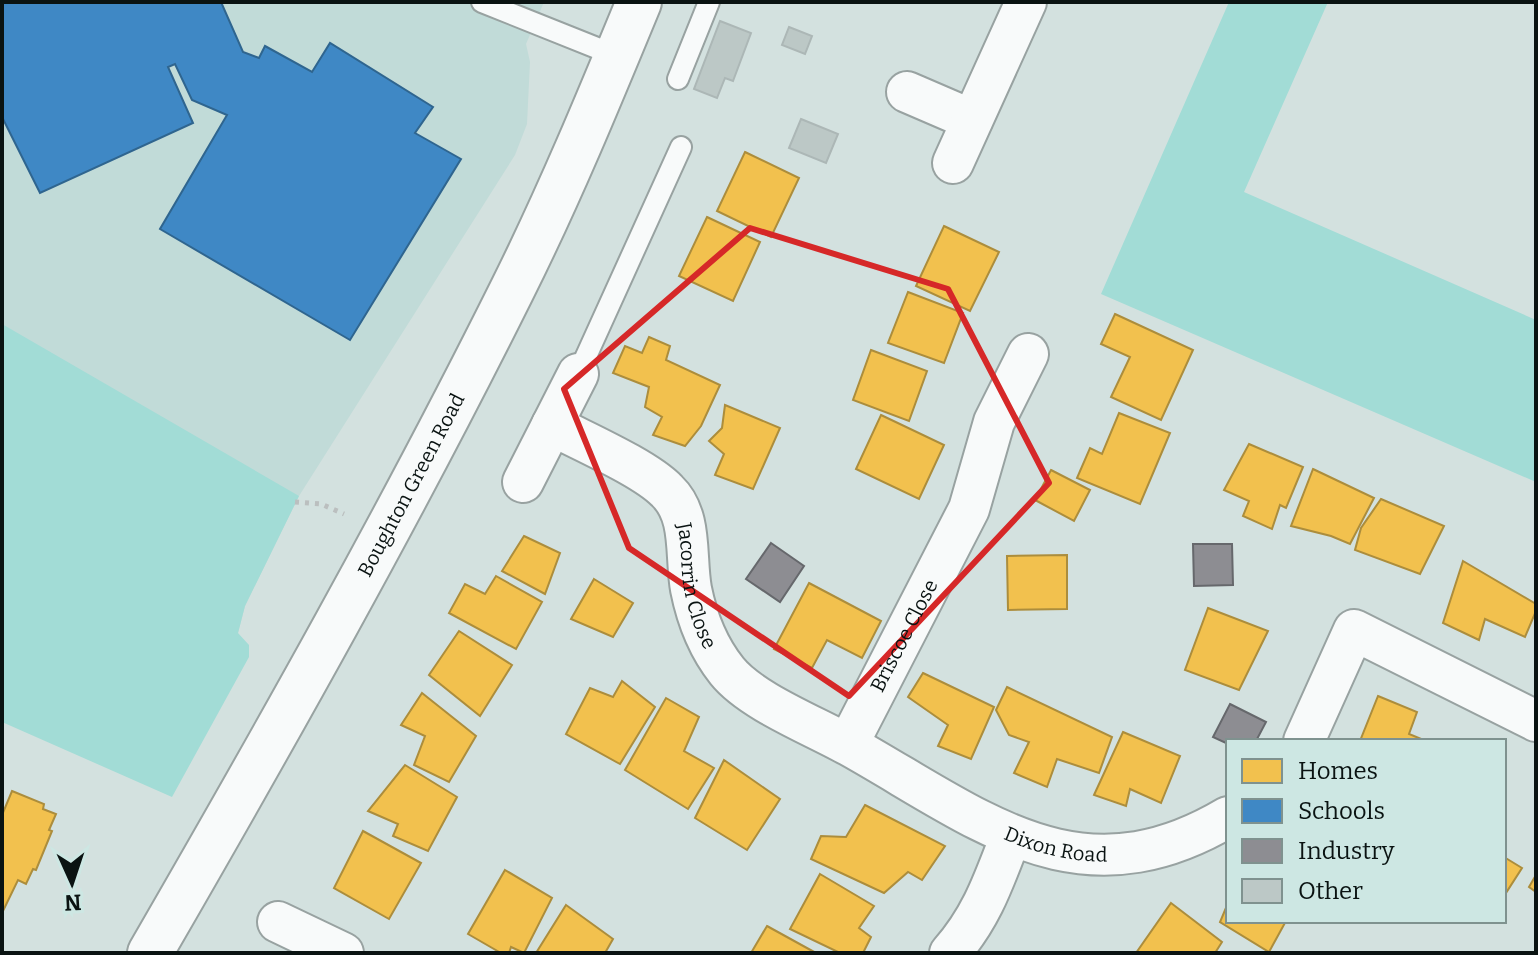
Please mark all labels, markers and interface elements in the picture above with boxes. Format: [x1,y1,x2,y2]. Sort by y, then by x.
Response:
street label: Boughton Green Road [353,389,470,581]
street label: Jacorrin Close [672,520,722,653]
street label: Briscoe Close [865,575,943,696]
legend [1226,739,1506,923]
text: Homes [1298,757,1378,785]
text: Schools [1298,797,1385,825]
street label: Dixon Road [1001,821,1108,867]
text: Industry [1298,837,1395,865]
north arrow [32,843,112,923]
text: Other [1298,877,1363,905]
text: N [64,889,82,916]

